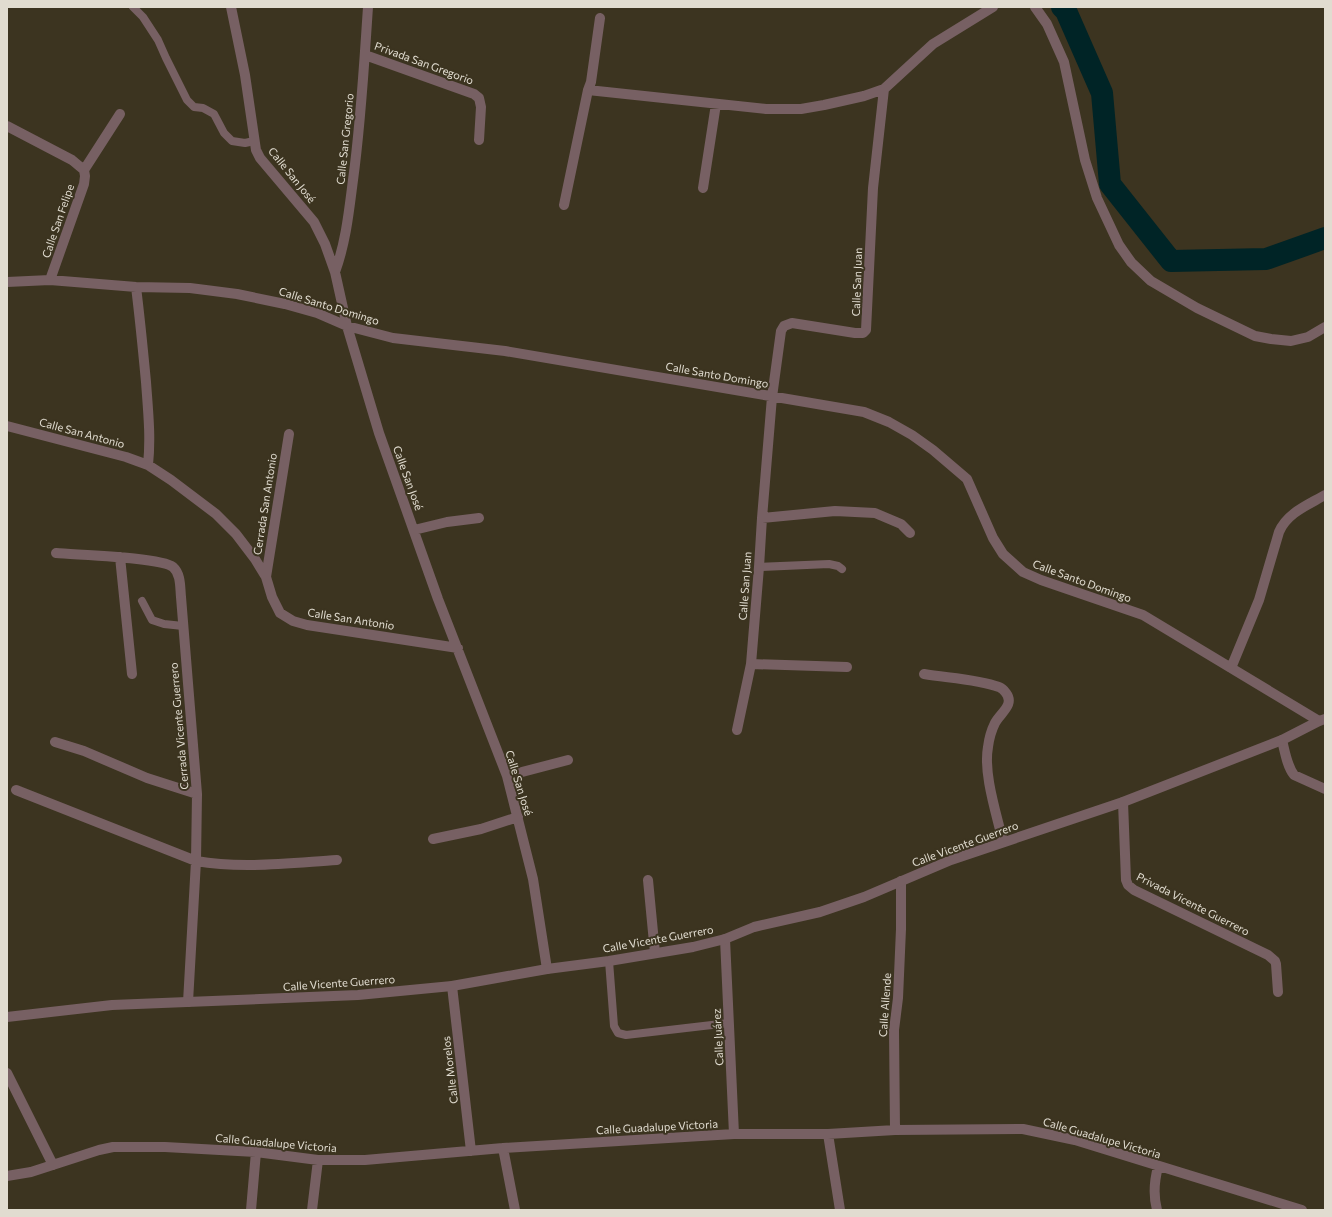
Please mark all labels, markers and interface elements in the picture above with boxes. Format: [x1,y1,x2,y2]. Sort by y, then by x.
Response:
street label: Privada San Gregorio [373,39,476,87]
street label: Calle San Gregorio [333,92,356,185]
street label: Calle San José [265,144,319,206]
street label: Calle San Felipe [39,182,76,259]
street label: Calle San Juan [849,247,865,317]
street label: Calle Santo Domingo [277,284,381,327]
street label: Calle Santo Domingo [665,359,770,390]
street label: Calle San Antonio [38,415,127,450]
street label: Calle San José [390,444,426,512]
street label: Cerrada San Antonio [250,452,279,556]
street label: Calle San Juan [736,551,754,621]
street label: Calle Santo Domingo [1031,557,1134,605]
street label: Calle San Antonio [307,605,396,632]
street label: Cerrada Vicente Guerrero [166,662,191,790]
street label: Calle San José [502,748,536,818]
street label: Calle Vicente Guerrero [910,818,1020,869]
street label: Privada Vicente Guerrero [1135,869,1252,938]
street label: Calle Vicente Guerrero [602,922,715,955]
street label: Calle Vicente Guerrero [283,972,396,993]
street label: Calle Allende [876,972,893,1037]
street label: Calle Juárez [709,1007,726,1066]
street label: Calle Morelos [439,1035,460,1105]
street label: Calle Guadalupe Victoria [1042,1114,1163,1161]
street label: Calle Guadalupe Victoria [596,1117,718,1136]
street label: Calle Guadalupe Victoria [215,1131,337,1154]

